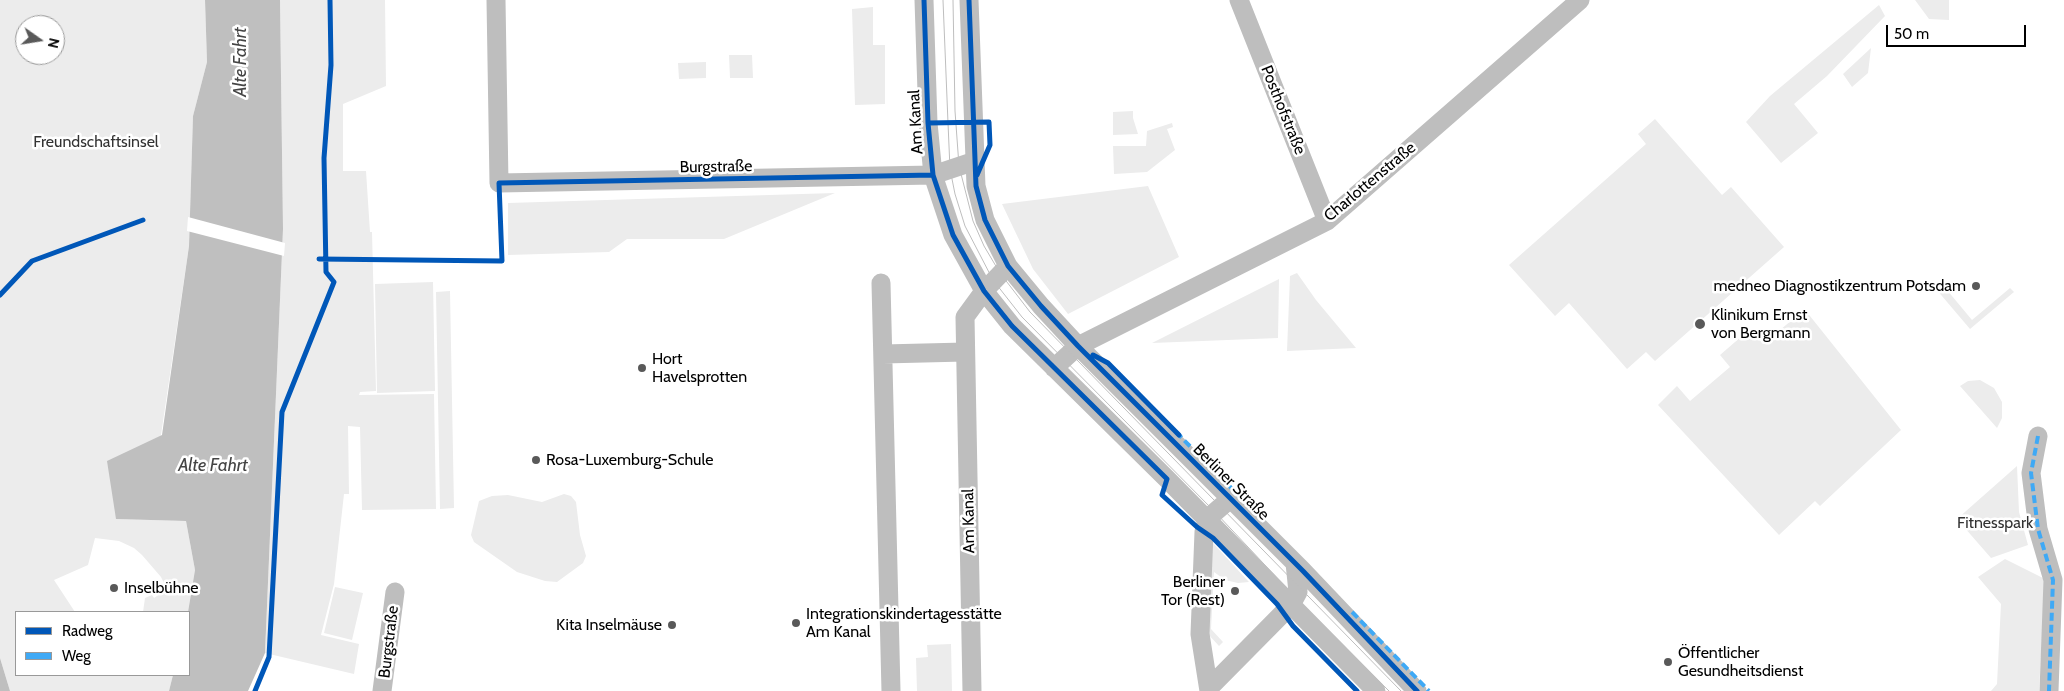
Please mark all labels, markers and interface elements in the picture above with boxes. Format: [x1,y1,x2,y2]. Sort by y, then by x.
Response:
north arrow [15,15,65,65]
scale bar [1889,15,2029,47]
text: 50 m [1894,25,1929,43]
water label: Alte Fahrt [230,27,252,97]
text: N [44,36,64,50]
street label: Posthofstraße [1256,63,1310,157]
street label: Am Kanal [905,89,927,155]
park label: Freundschaftsinsel [33,132,159,152]
street label: Charlottenstraße [1320,138,1420,226]
street label: Burgstraße [679,157,753,177]
place label: medneo Diagnostikzentrum Potsdam [1713,276,1966,296]
marker: medneo Diagnostikzentrum Potsdam [1970,280,1982,292]
place label: Klinikum Ernst von Bergmann [1711,305,1810,343]
marker: Klinikum Ernst von Bergmann [1693,317,1707,331]
place label: Hort Havelsprotten [652,349,747,387]
marker: Hort Havelsprotten [636,362,648,374]
street label: Berliner Straße [1189,440,1273,524]
place label: Rosa-Luxemburg-Schule [546,450,713,470]
marker: Rosa-Luxemburg-Schule [530,454,542,466]
water label: Alte Fahrt [178,455,248,477]
street label: Am Kanal [959,489,979,553]
park label: Fitnesspark [1957,513,2033,533]
place label: Berliner Tor (Rest) [1161,572,1225,610]
place label: Inselbühne [124,578,199,598]
marker: Inselbühne [108,582,120,594]
marker: Berliner Tor (Rest) [1229,585,1241,597]
place label: Integrationskindertagesstätte Am Kanal [806,604,1002,642]
street label: Burgstraße [375,605,403,679]
legend [15,611,190,676]
place label: Kita Inselmäuse [556,615,662,635]
marker: Integrationskindertagesstätte Am Kanal [790,617,802,629]
marker: Kita Inselmäuse [666,619,678,631]
text: Radweg [62,622,112,640]
place label: Öffentlicher Gesundheitsdienst [1678,643,1803,681]
text: Weg [62,647,91,665]
marker: Öffentlicher Gesundheitsdienst [1662,656,1674,668]

